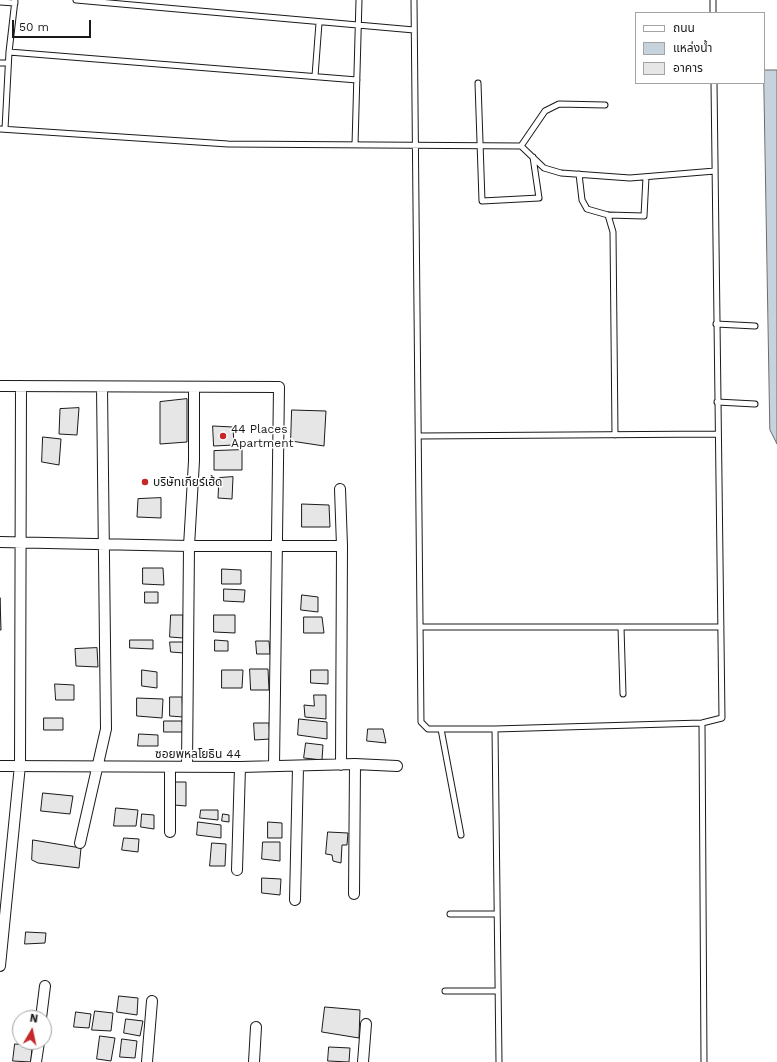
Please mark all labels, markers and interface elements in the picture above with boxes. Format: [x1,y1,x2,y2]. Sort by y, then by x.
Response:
scale bar [14,12,93,38]
legend [635,12,765,84]
text: 50 m [19,20,49,34]
text: ถนน [673,21,695,35]
text: แหล่งน้ำ [673,41,712,55]
text: อาคาร [673,61,703,75]
place label: 44 Places Apartment [231,422,294,450]
marker: 44 Places Apartment [218,431,228,441]
place label: บริษัทเกียร์เฮ้ด [153,475,222,489]
marker: บริษัทเกียร์เฮ้ด [140,477,150,487]
street label: ซอยพหลโยธิน 44 [155,747,241,761]
north arrow [12,1010,52,1050]
text: N [29,1012,39,1026]

